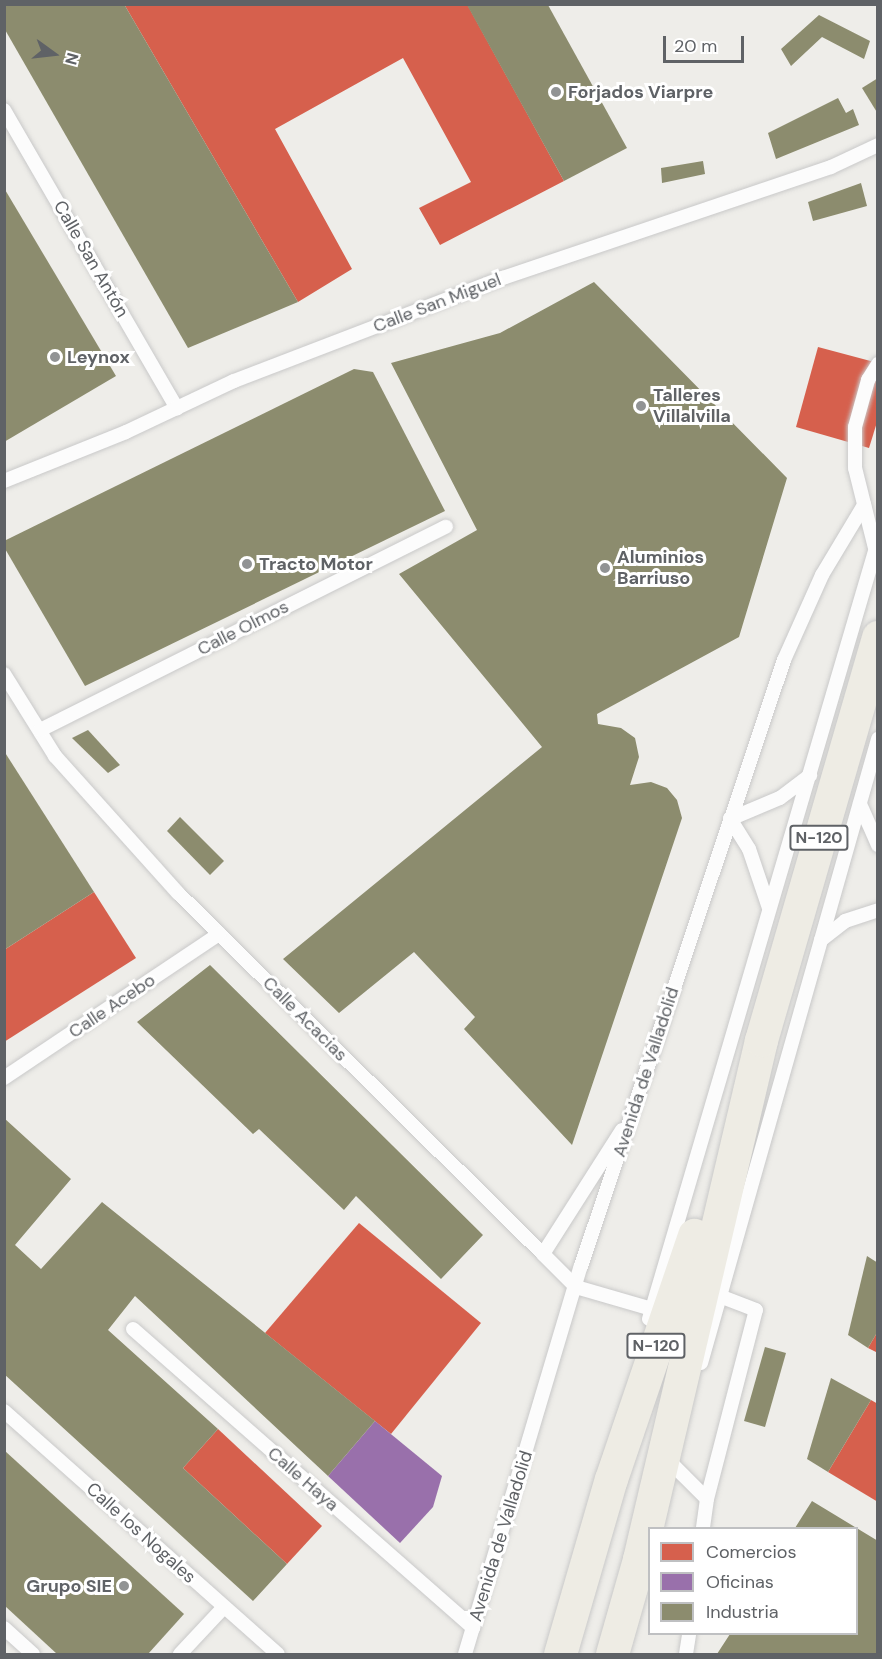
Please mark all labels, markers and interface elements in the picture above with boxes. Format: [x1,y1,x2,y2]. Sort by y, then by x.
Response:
north arrow [24,24,84,84]
scale bar [666,24,747,62]
text: 20 m [674,34,717,58]
text: N [60,50,84,67]
place label: Forjados Viarpre [568,81,713,103]
marker: Forjados Viarpre [549,85,563,99]
street label: Calle San Antón [49,197,133,321]
street label: Calle San Miguel [370,269,504,337]
place label: Leynox [67,346,130,368]
marker: Leynox [48,350,62,364]
place label: Talleres Villalvilla [653,385,731,428]
marker: Talleres Villalvilla [634,399,648,413]
place label: Aluminios Barriuso [617,547,704,590]
place label: Tracto Motor [259,553,373,575]
marker: Tracto Motor [240,557,254,571]
marker: Aluminios Barriuso [598,561,612,575]
street label: Calle Olmos [194,596,292,660]
road number: N-120 [789,825,849,851]
street label: Calle Acebo [65,969,159,1043]
street label: Calle Acacias [258,972,352,1066]
street label: Avenida de Valladolid [608,984,684,1160]
road number: N-120 [626,1333,686,1359]
street label: Calle Haya [263,1442,343,1516]
street label: Avenida de Valladolid [465,1448,537,1624]
street label: Calle los Nogales [82,1478,200,1588]
legend [648,1527,858,1635]
text: Comercios [706,1540,797,1564]
text: Oficinas [706,1570,774,1594]
place label: Grupo SIE [26,1575,112,1597]
marker: Grupo SIE [117,1579,131,1593]
text: Industria [706,1600,779,1624]

